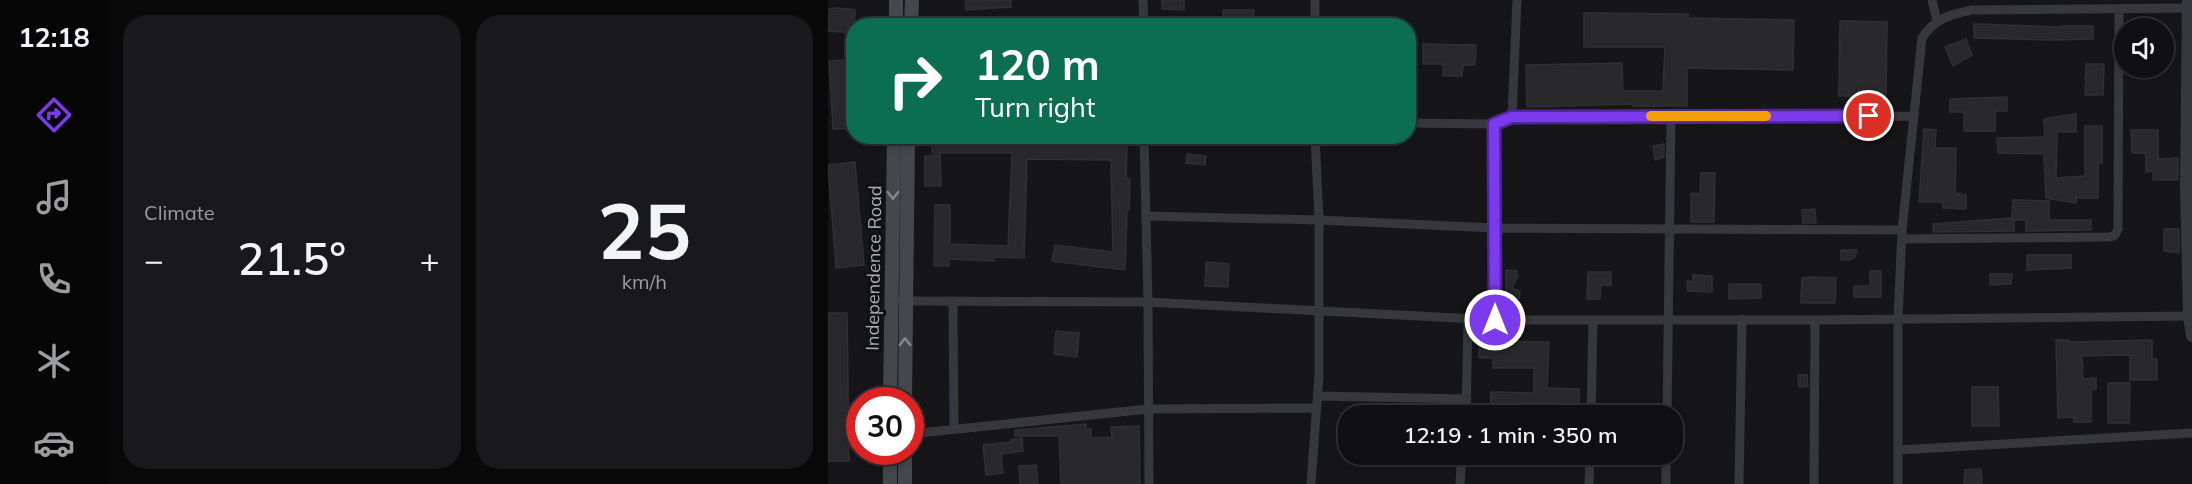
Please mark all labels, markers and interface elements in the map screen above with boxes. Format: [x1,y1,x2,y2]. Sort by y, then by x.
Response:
map controls [2114,18,2174,78]
button: sound [2114,18,2174,78]
text: 12:18 [18,20,90,54]
text: 120 m [975,38,1100,91]
icon: right [876,42,954,120]
text: Turn right [975,90,1095,124]
pin [1843,90,1894,141]
icon: directions [33,94,75,136]
icon: arrive [1852,99,1885,132]
icon: music [33,176,75,218]
text: 25 [597,181,691,279]
street label: Independence Road [861,185,886,351]
one-way arrow [887,190,899,199]
text: Climate [144,200,215,225]
text: 21.5° [237,230,346,286]
text: − [144,239,164,280]
text: + [420,239,439,280]
icon: phone [33,258,75,300]
text: km/h [622,269,667,294]
position arrow [1463,288,1527,352]
one-way arrow [899,337,911,346]
icon: climate [33,340,75,382]
speed limit sign: 30 [846,387,924,465]
text: 12:19 · 1 min · 350 m [1403,421,1618,449]
icon: car [33,422,75,464]

